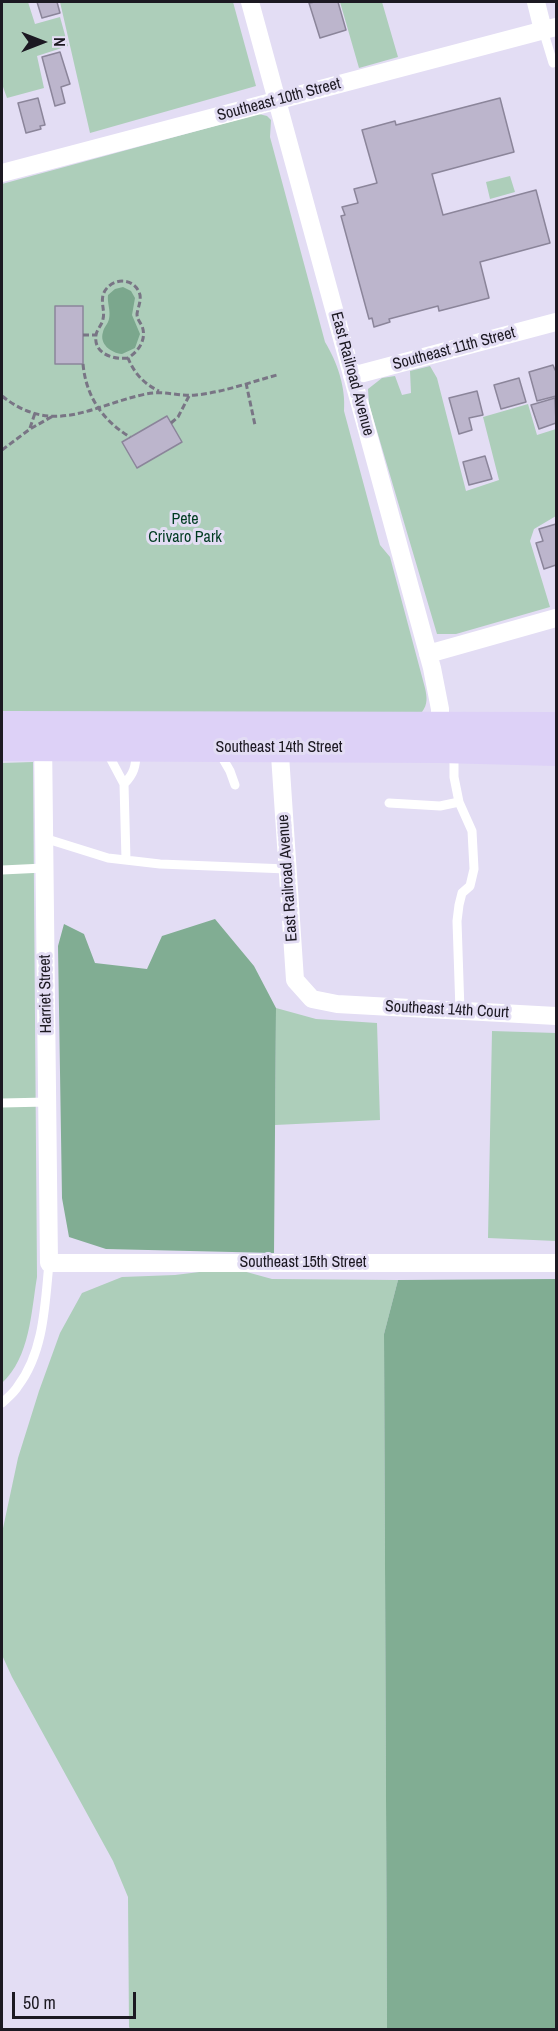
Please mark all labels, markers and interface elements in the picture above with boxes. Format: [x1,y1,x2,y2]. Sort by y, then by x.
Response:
north arrow [12,12,72,72]
text: N [49,37,71,47]
street label: Southeast 10th Street [215,74,343,126]
street label: East Railroad Avenue [326,310,378,438]
street label: Southeast 11th Street [391,323,517,375]
park label: Pete Crivaro Park [148,510,222,548]
street label: Southeast 14th Street [216,738,342,758]
street label: East Railroad Avenue [274,814,302,942]
street label: Harriet Street [36,954,56,1034]
street label: Southeast 14th Court [385,997,509,1023]
street label: Southeast 15th Street [240,1253,366,1273]
scale bar [15,1980,140,2018]
text: 50 m [23,1990,56,2015]

